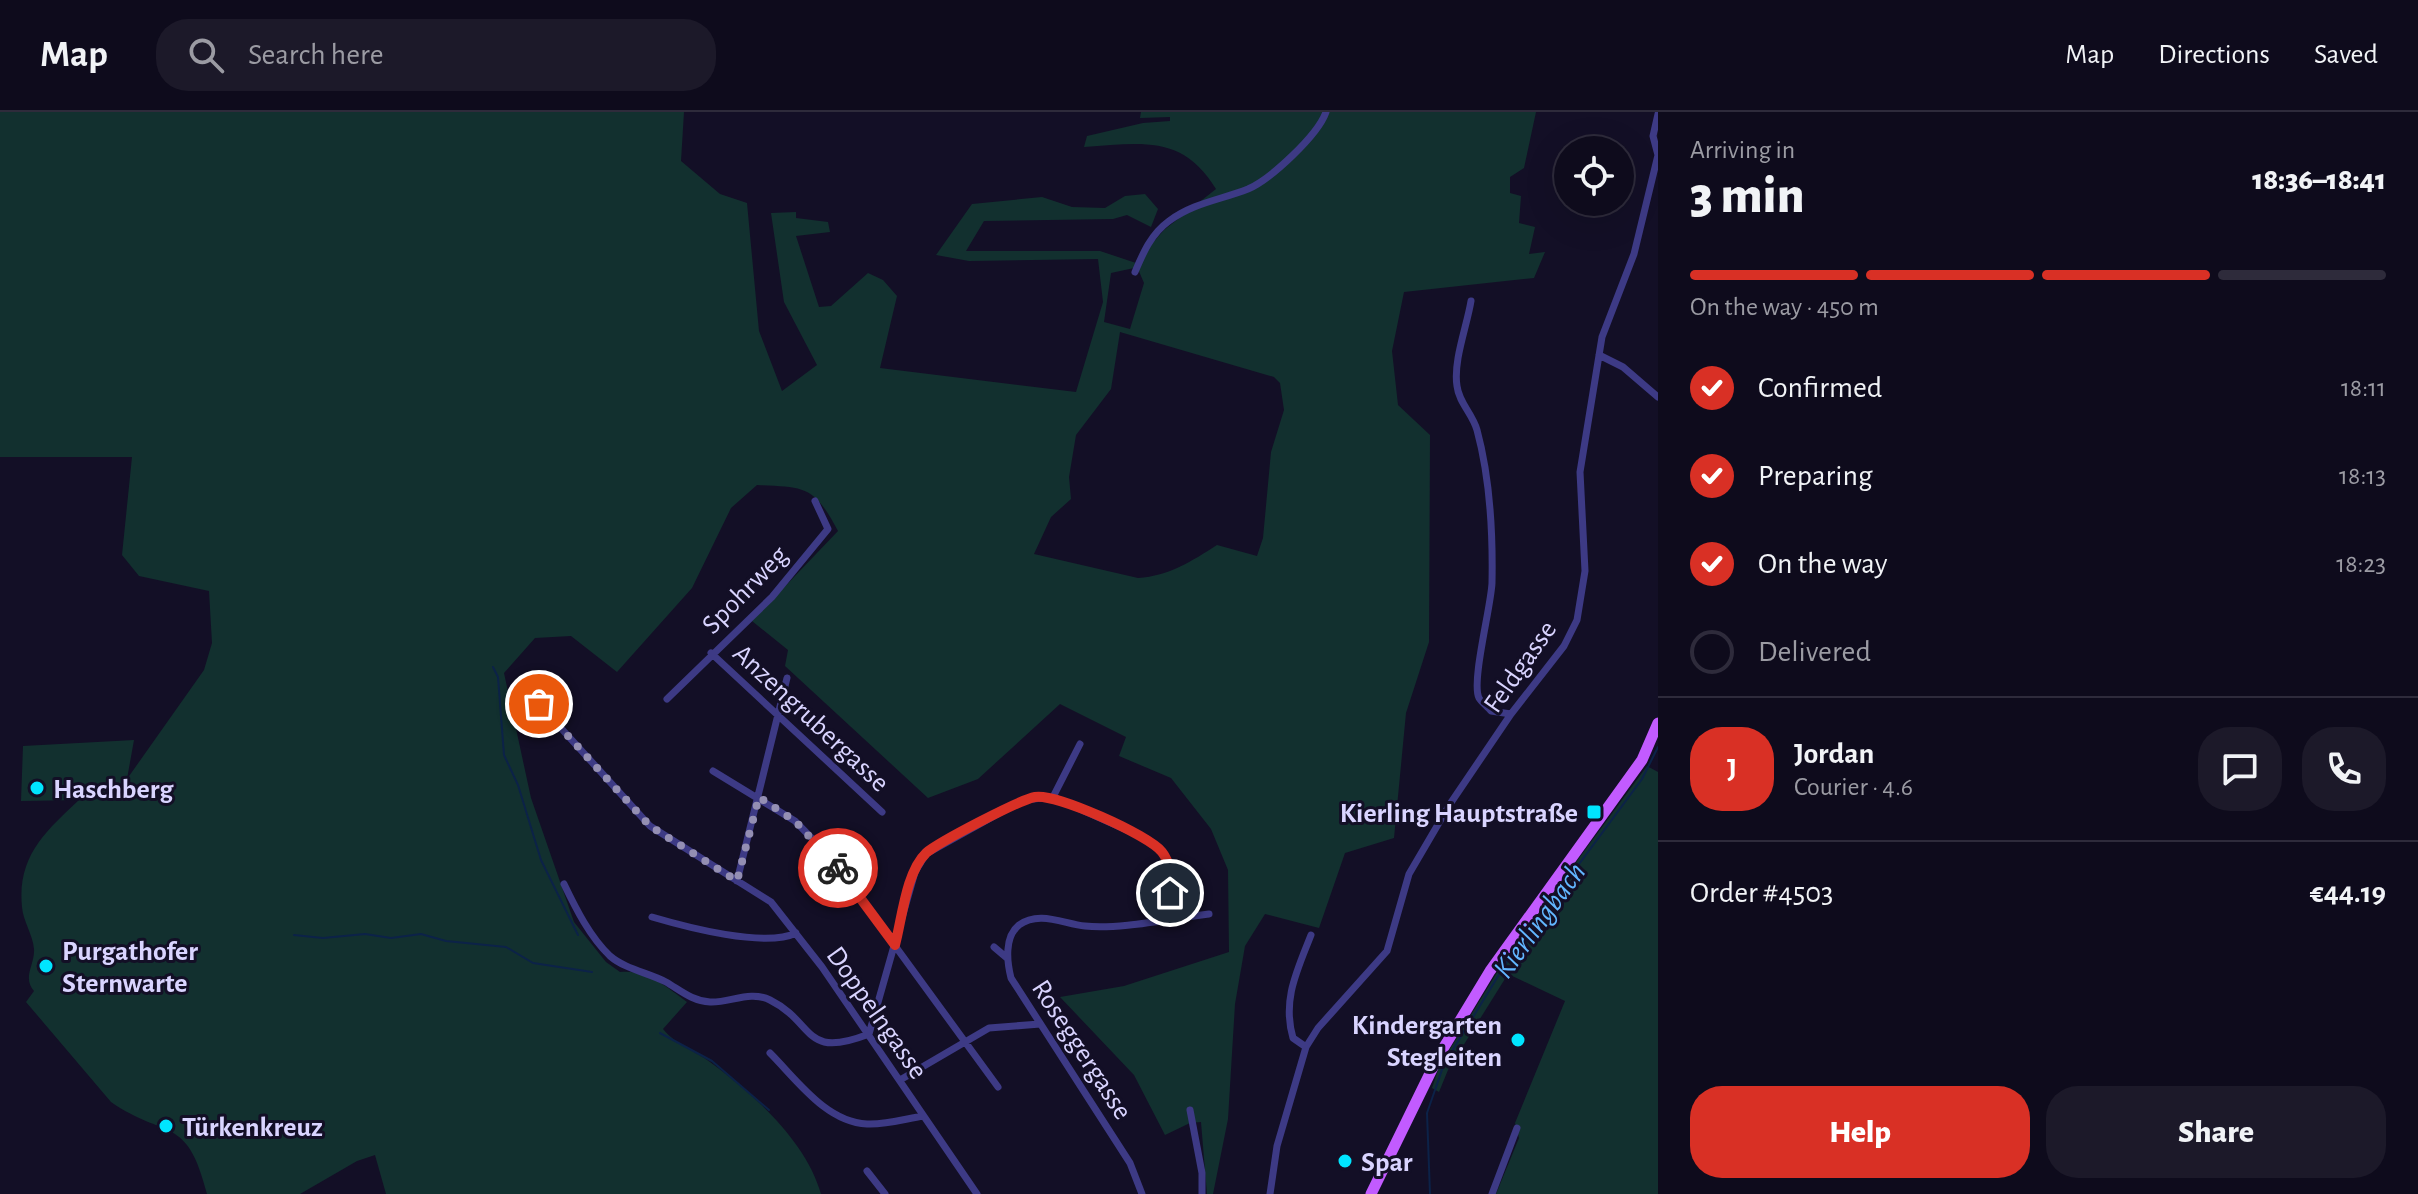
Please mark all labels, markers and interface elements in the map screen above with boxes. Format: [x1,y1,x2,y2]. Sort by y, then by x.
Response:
search box [156,19,716,91]
icon: search [184,33,228,77]
text: Map [40,36,108,74]
text: Search here [248,40,384,70]
text: Map [2065,41,2114,69]
text: Directions [2158,41,2270,69]
text: Saved [2314,41,2378,69]
map controls [1554,136,1634,216]
button: locate [1554,136,1634,216]
text: Arriving in [1690,137,1795,163]
text: 18:36–18:41 [2252,165,2386,195]
text: 3 min [1690,170,1804,222]
text: On the way · 450 m [1690,294,1879,320]
icon: check [1690,366,1734,410]
text: Confirmed [1758,373,1882,403]
text: 18:11 [2341,375,2386,401]
icon: check [1690,454,1734,498]
text: Preparing [1758,461,1873,491]
text: 18:13 [2339,463,2386,489]
street label: Spohrweg [697,541,794,640]
icon: check [1690,542,1734,586]
text: On the way [1758,549,1887,579]
text: 18:23 [2336,551,2386,577]
street label: Feldgasse [1479,616,1562,718]
text: Delivered [1758,637,1871,667]
street label: Anzengrubergasse [727,639,894,798]
pin [505,670,573,738]
icon: bag [517,682,561,726]
button: chat [2198,727,2282,811]
button: phone [2302,727,2386,811]
text: Jordan [1794,739,1874,769]
text: J [1727,754,1737,784]
text: Courier · 4.6 [1794,774,1913,800]
place label: Haschberg [53,776,174,804]
marker: Haschberg [28,779,46,797]
place label: Kierling Hauptstraße [1340,800,1578,828]
marker: Kierling Hauptstraße [1585,803,1603,821]
courier [798,828,878,908]
icon: bike [816,846,860,890]
water label: Kierlingbach [1488,857,1592,984]
pin [1136,859,1204,927]
icon: home [1148,871,1192,915]
text: Order #4503 [1690,878,1833,908]
text: €44.19 [2310,878,2386,908]
place label: Purgathofer Sternwarte [62,938,198,998]
street label: Doppelngasse [821,942,932,1084]
marker: Purgathofer Sternwarte [37,957,55,975]
street label: Roseggergasse [1026,975,1137,1125]
place label: Kindergarten Stegleiten [1352,1012,1502,1072]
marker: Kindergarten Stegleiten [1509,1031,1527,1049]
button: Help [1690,1086,2030,1178]
button: Share [2046,1086,2386,1178]
place label: Türkenkreuz [182,1114,323,1142]
marker: Türkenkreuz [157,1117,175,1135]
place label: Spar [1361,1149,1413,1177]
marker: Spar [1336,1152,1354,1170]

